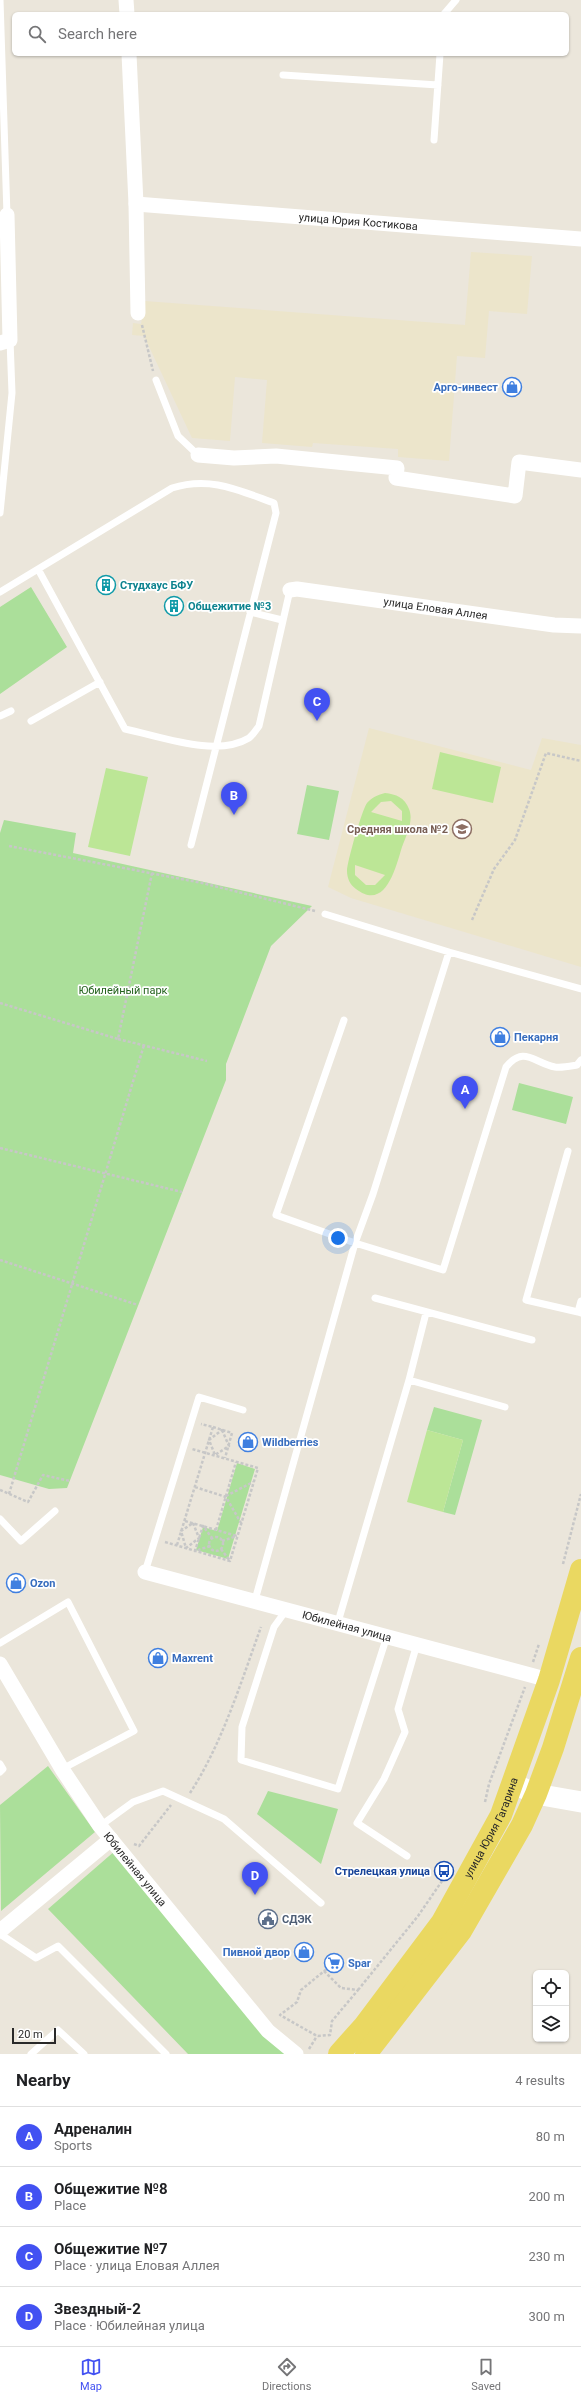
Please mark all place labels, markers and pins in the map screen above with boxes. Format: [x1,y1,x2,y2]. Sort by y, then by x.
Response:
shop icon: Арго-инвест [501,376,523,398]
place label: Арго-инвест [434,381,498,394]
building icon: Студхаус БФУ [95,574,117,596]
place label: Студхаус БФУ [120,579,193,592]
building icon: Общежитие №3 [163,595,185,617]
place label: Общежитие №3 [188,600,271,613]
pin: C [304,688,330,721]
pin: B [221,782,247,815]
school or university icon: Средняя школа №2 [451,818,473,840]
place label: Средняя школа №2 [347,823,448,836]
shop icon: Пекарня [489,1026,511,1048]
place label: Пекарня [514,1031,558,1044]
pin: A [452,1076,478,1109]
shop icon: Wildberries [237,1431,259,1453]
place label: Wildberries [262,1436,319,1449]
shop icon: Ozon [5,1572,27,1594]
place label: Ozon [30,1577,55,1590]
shop icon: Maxrent [147,1647,169,1669]
place label: Maxrent [172,1652,213,1665]
bus stop icon: Стрелецкая улица [433,1860,455,1882]
pin: D [242,1862,268,1895]
place label: Стрелецкая улица [335,1865,430,1878]
public building icon: СДЭК [257,1908,279,1930]
place label: СДЭК [282,1913,313,1926]
shop icon: Пивной двор [293,1941,315,1963]
place label: Пивной двор [223,1946,290,1959]
supermarket icon: Spar [323,1952,345,1974]
place label: Spar [348,1957,371,1970]

